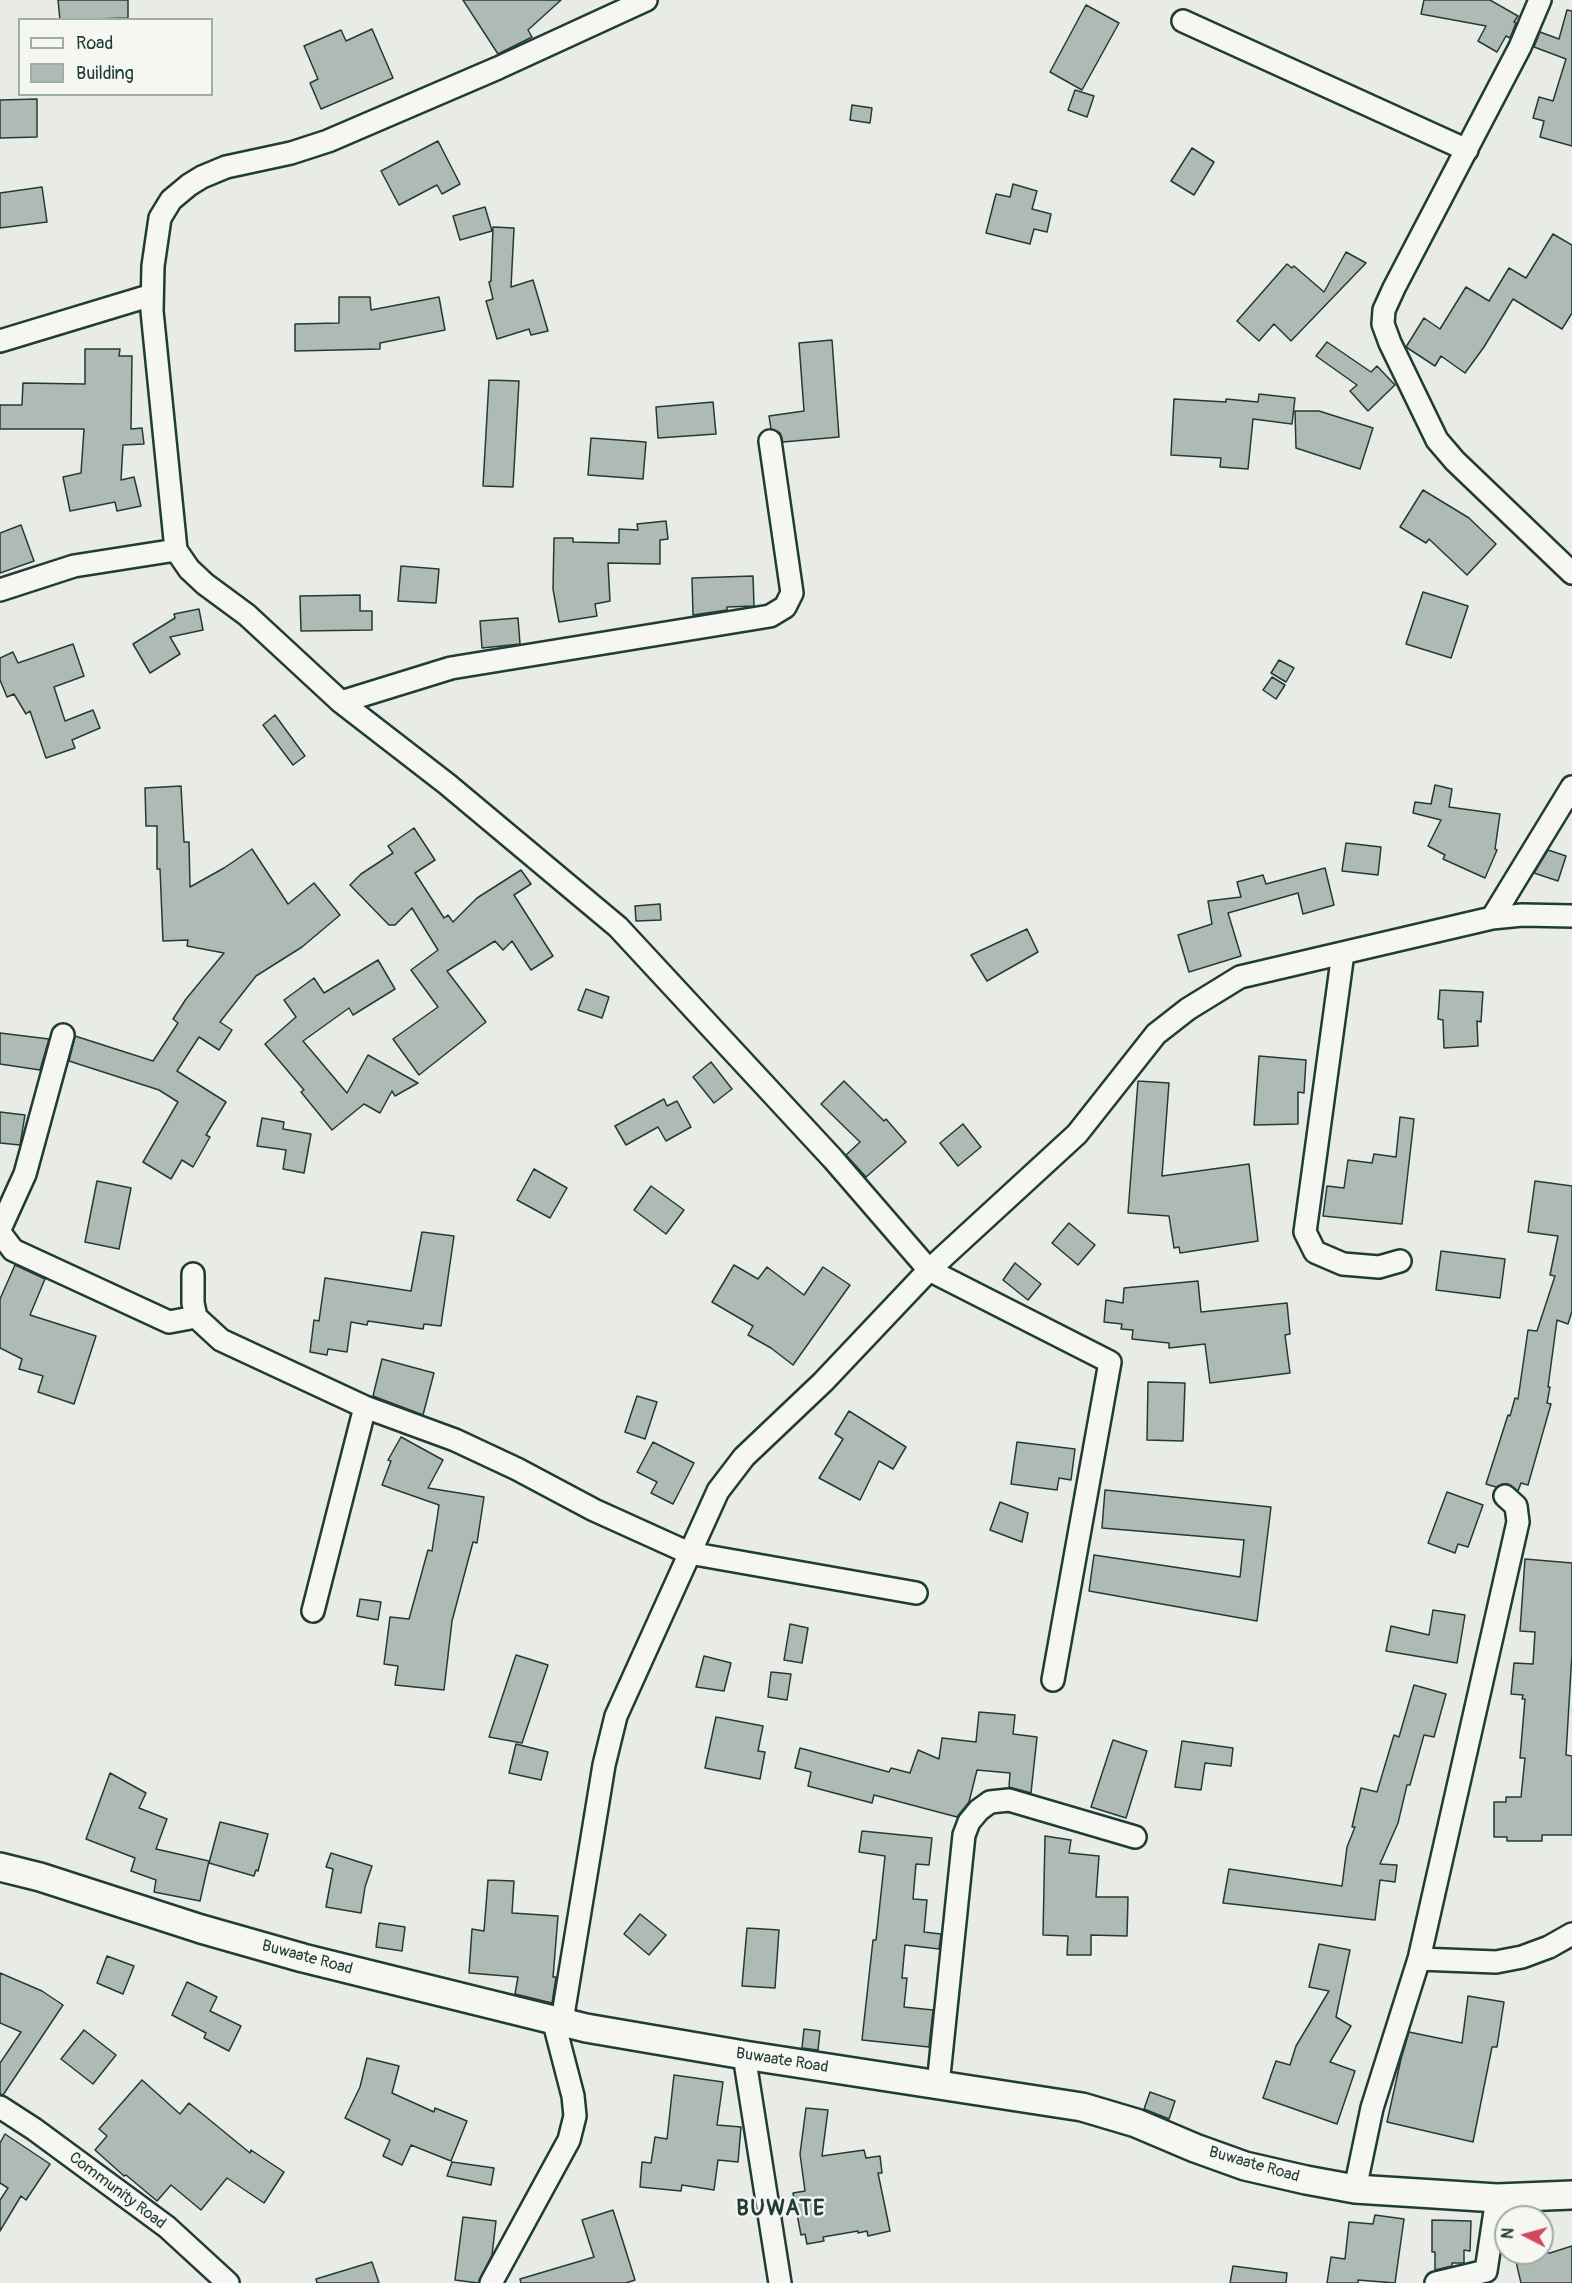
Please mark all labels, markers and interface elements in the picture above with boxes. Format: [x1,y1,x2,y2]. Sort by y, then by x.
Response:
legend [18,18,213,96]
text: Road [76,32,113,55]
text: Building [76,62,134,85]
street label: Buwaate Road [259,1937,355,1979]
street label: Buwaate Road [734,2044,830,2078]
street label: Buwaate Road [1207,2143,1301,2187]
street label: Community Road [65,2148,169,2234]
district label: BUWATE [736,2196,826,2222]
north arrow [1494,2205,1554,2265]
text: N [1498,2227,1519,2240]

